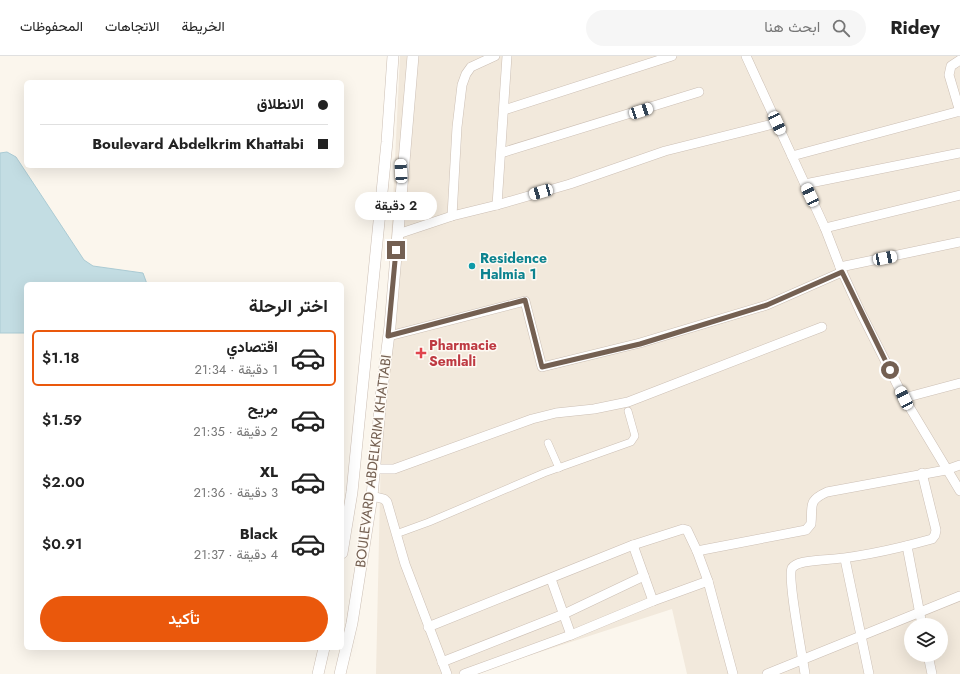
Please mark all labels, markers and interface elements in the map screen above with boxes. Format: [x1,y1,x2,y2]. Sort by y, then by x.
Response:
search box [586,10,866,46]
text: Ridey [890,14,940,41]
text: المحفوظات [20,16,83,36]
text: الاتجاهات [105,16,159,36]
text: الخريطة [181,16,225,36]
text: ابحث هنا [764,16,820,38]
icon: search [830,17,852,39]
text: الانطلاق [257,93,304,115]
car [628,102,654,120]
car [766,110,788,136]
text: Boulevard Abdelkrim Khattabi [92,133,304,155]
car [394,159,408,183]
car [799,182,821,208]
car [528,183,554,201]
callout: 2 دقيقة [355,192,437,220]
text: 2 دقيقة [375,196,417,215]
route end [387,241,405,259]
place label: Residence Halmia 1 [480,248,547,284]
car [872,250,898,266]
marker: Residence Halmia 1 [467,261,477,271]
text: اختر الرحلة [249,293,328,319]
place label: Pharmacie Semlali [429,335,497,371]
text: اقتصادي [226,336,278,358]
icon: car [290,340,326,376]
text: $1.18 [42,347,80,369]
marker: Pharmacie Semlali [416,348,426,358]
street label: BOULEVARD ABDELKRIM KHATTABI [350,353,396,569]
text: 1 دقيقة · 21:34 [195,360,278,379]
route start [881,361,899,379]
car [893,385,915,411]
text: مريح [248,398,278,420]
icon: car [290,402,326,438]
text: $1.59 [42,409,82,431]
text: 2 دقيقة · 21:35 [193,422,278,441]
text: XL [260,461,278,483]
icon: car [290,464,326,500]
text: $2.00 [42,471,85,493]
text: 3 دقيقة · 21:36 [193,483,278,502]
text: Black [240,523,278,545]
icon: car [290,526,326,562]
text: $0.91 [42,533,82,555]
text: 4 دقيقة · 21:37 [194,545,278,564]
button: تأكيد [40,596,328,642]
map controls [904,618,948,662]
button: layers [904,618,948,662]

